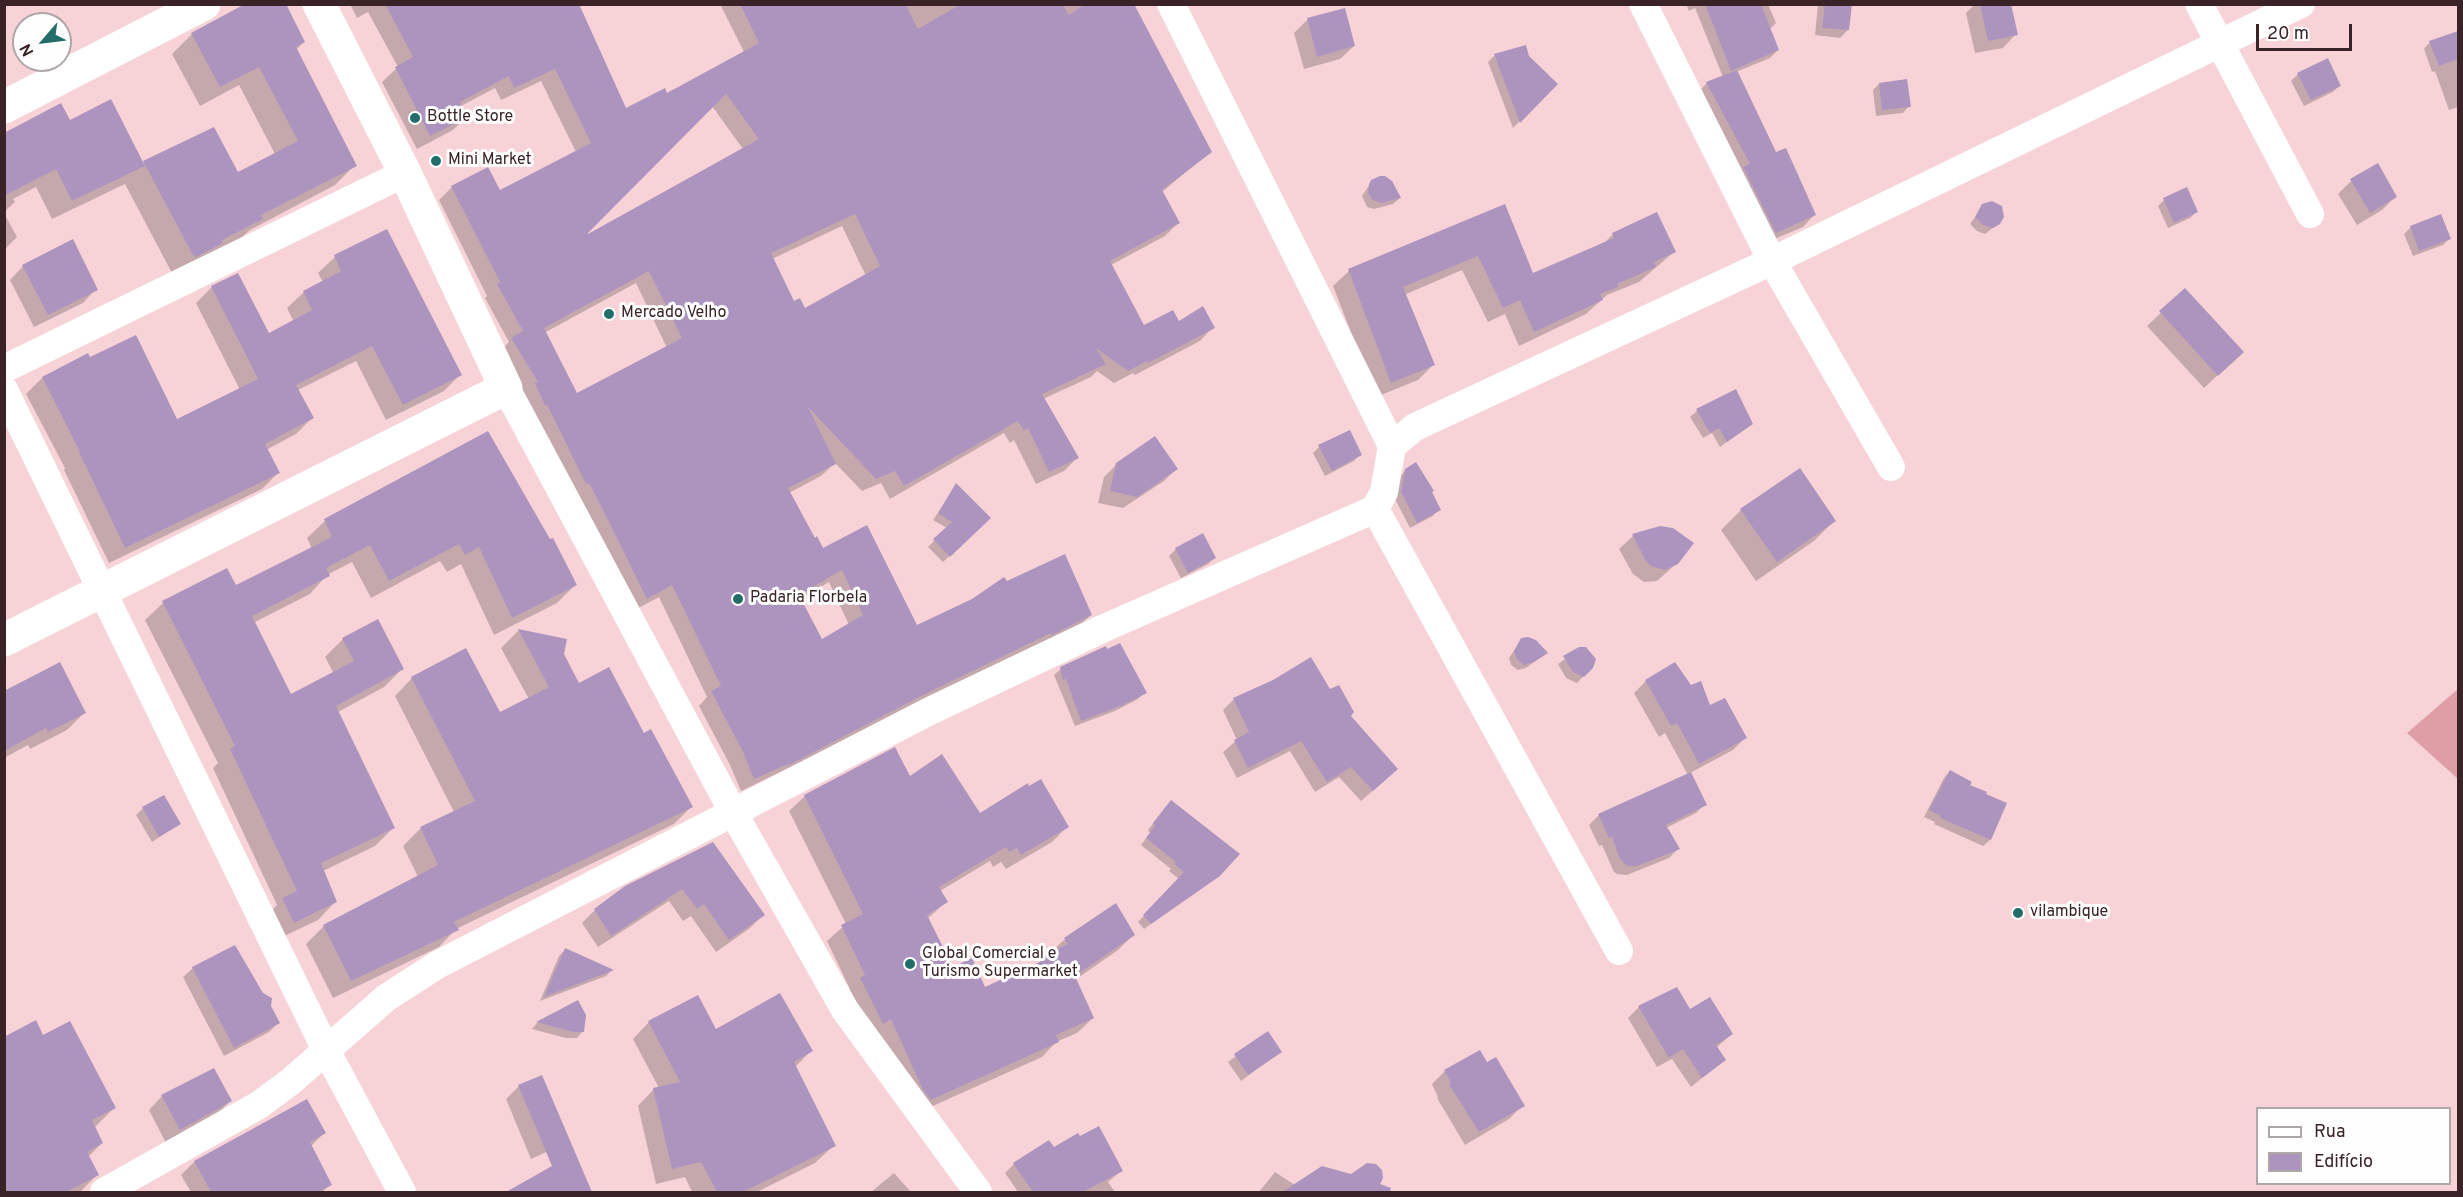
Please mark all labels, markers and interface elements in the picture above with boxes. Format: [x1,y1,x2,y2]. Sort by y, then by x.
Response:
north arrow [12,12,72,72]
scale bar [2259,12,2355,50]
text: 20 m [2267,23,2309,46]
text: N [16,40,39,59]
place label: Bottle Store [427,108,513,128]
marker: Bottle Store [408,111,422,125]
place label: Mini Market [448,151,531,171]
marker: Mini Market [429,154,443,168]
place label: Mercado Velho [621,304,727,324]
marker: Mercado Velho [602,307,616,321]
place label: Padaria Florbela [750,589,867,609]
marker: Padaria Florbela [731,592,745,606]
place label: vilambique [2030,903,2108,923]
marker: vilambique [2011,906,2025,920]
place label: Global Comercial e Turismo Supermarket [922,945,1078,983]
marker: Global Comercial e Turismo Supermarket [903,957,917,971]
legend [2256,1107,2451,1185]
text: Rua [2314,1121,2345,1144]
text: Edifício [2314,1151,2373,1174]

